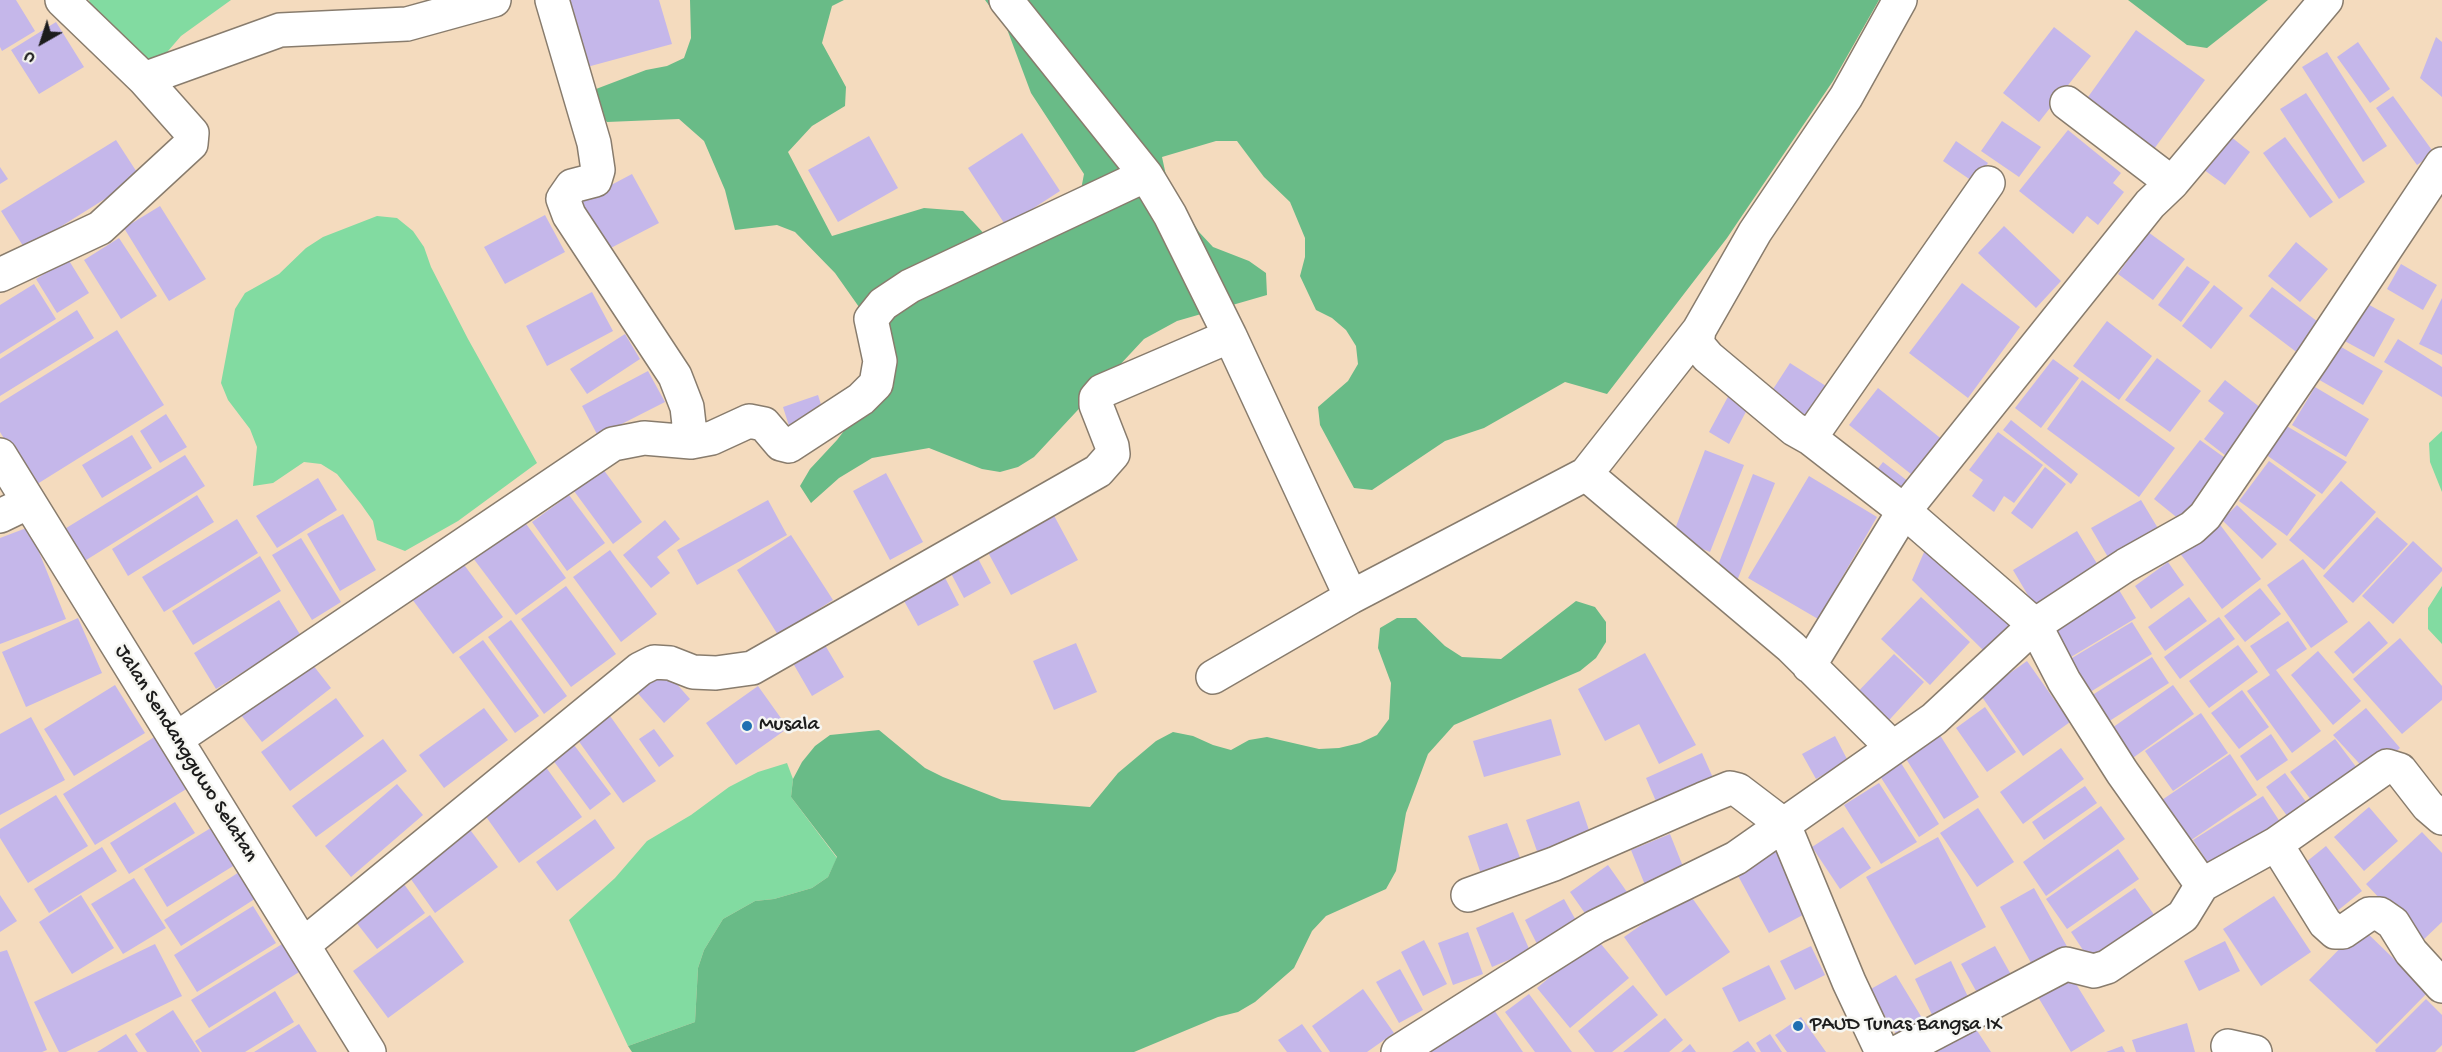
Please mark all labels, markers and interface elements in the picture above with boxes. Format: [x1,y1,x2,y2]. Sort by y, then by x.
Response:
north arrow [12,12,72,72]
text: U [21,46,40,67]
street label: Jalan Sendangguwo Selatan [108,641,262,867]
place label: Musala [759,713,819,739]
marker: Musala [740,719,754,733]
place label: PAUD Tunas Bangsa IX [1810,1013,2002,1039]
marker: PAUD Tunas Bangsa IX [1791,1019,1805,1033]

